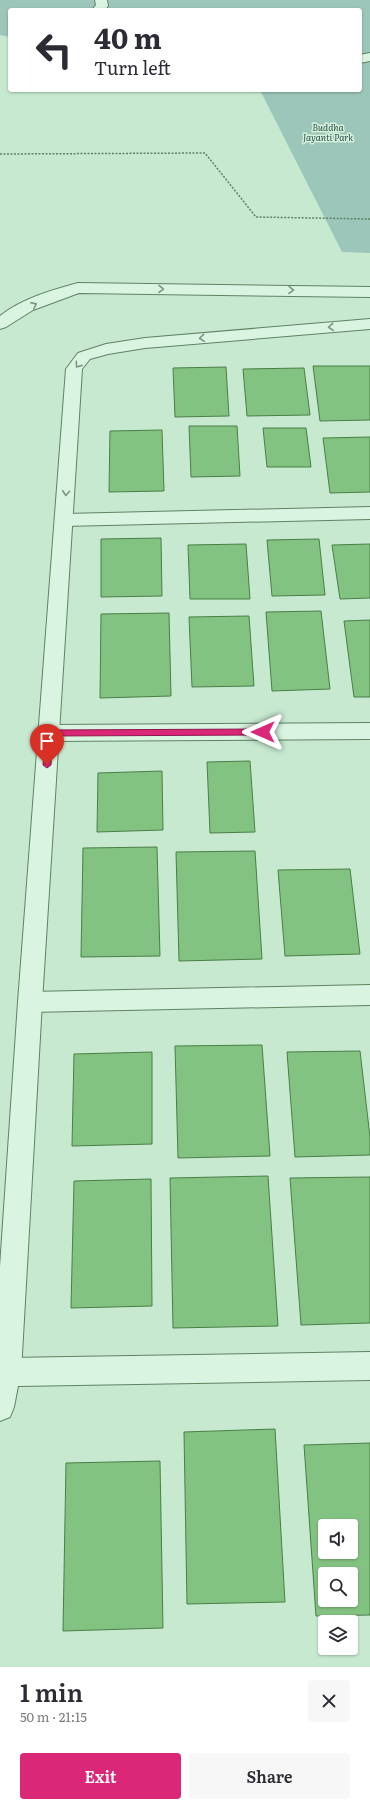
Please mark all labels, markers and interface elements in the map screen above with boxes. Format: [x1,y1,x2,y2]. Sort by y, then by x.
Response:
text: 40 m [94,16,162,58]
icon: left [28,24,80,76]
text: Turn left [94,54,171,81]
park label: Buddha Jayanti Park [303,120,353,144]
one-way arrow [158,284,164,293]
one-way arrow [288,286,294,295]
one-way arrow [29,302,37,310]
one-way arrow [328,322,334,331]
one-way arrow [199,334,205,343]
one-way arrow [76,360,83,367]
one-way arrow [61,490,70,496]
position arrow [242,711,284,753]
pin [30,724,64,765]
icon: arrive [36,730,58,752]
map controls [318,1519,358,1655]
button: sound [318,1519,358,1559]
button: search [318,1567,358,1607]
button: layers [318,1615,358,1655]
text: 1 min [20,1674,83,1709]
button: close [308,1680,350,1722]
text: 50 m · 21:15 [20,1707,87,1726]
button: Exit [20,1753,181,1799]
button: Share [189,1753,350,1799]

